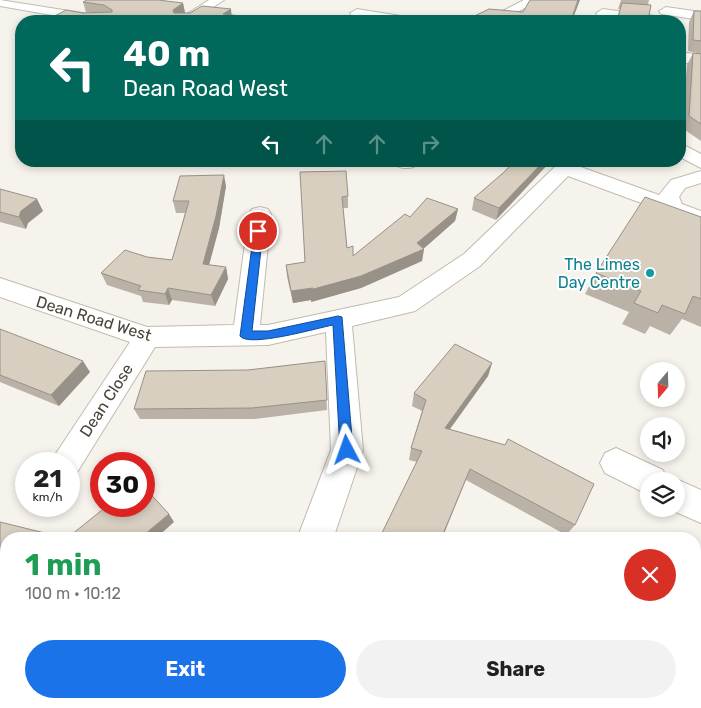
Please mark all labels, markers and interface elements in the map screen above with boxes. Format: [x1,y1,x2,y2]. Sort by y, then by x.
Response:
text: 40 m [123,33,210,75]
icon: left [40,35,105,100]
text: Dean Road West [123,75,288,102]
icon: left [257,130,285,158]
icon: ahead [310,130,338,158]
icon: ahead [363,130,391,158]
icon: right [416,130,444,158]
pin [237,210,279,252]
icon: arrive [244,217,272,245]
place label: The Limes Day Centre [558,255,640,292]
marker: The Limes Day Centre [644,267,656,279]
street label: Dean Road West [34,292,154,345]
street label: Dean Close [76,360,137,440]
north arrow [640,362,685,408]
map controls [640,362,685,517]
button: sound [640,417,685,462]
position arrow [320,423,372,475]
speed limit sign: 30 [90,452,155,517]
text: 21 [33,464,62,493]
button: layers [640,472,685,517]
text: km/h [33,490,62,504]
text: 1 min [25,547,102,583]
button: close [624,549,676,601]
text: 100 m · 10:12 [25,584,121,603]
button: Exit [25,640,346,698]
button: Share [356,640,676,698]

